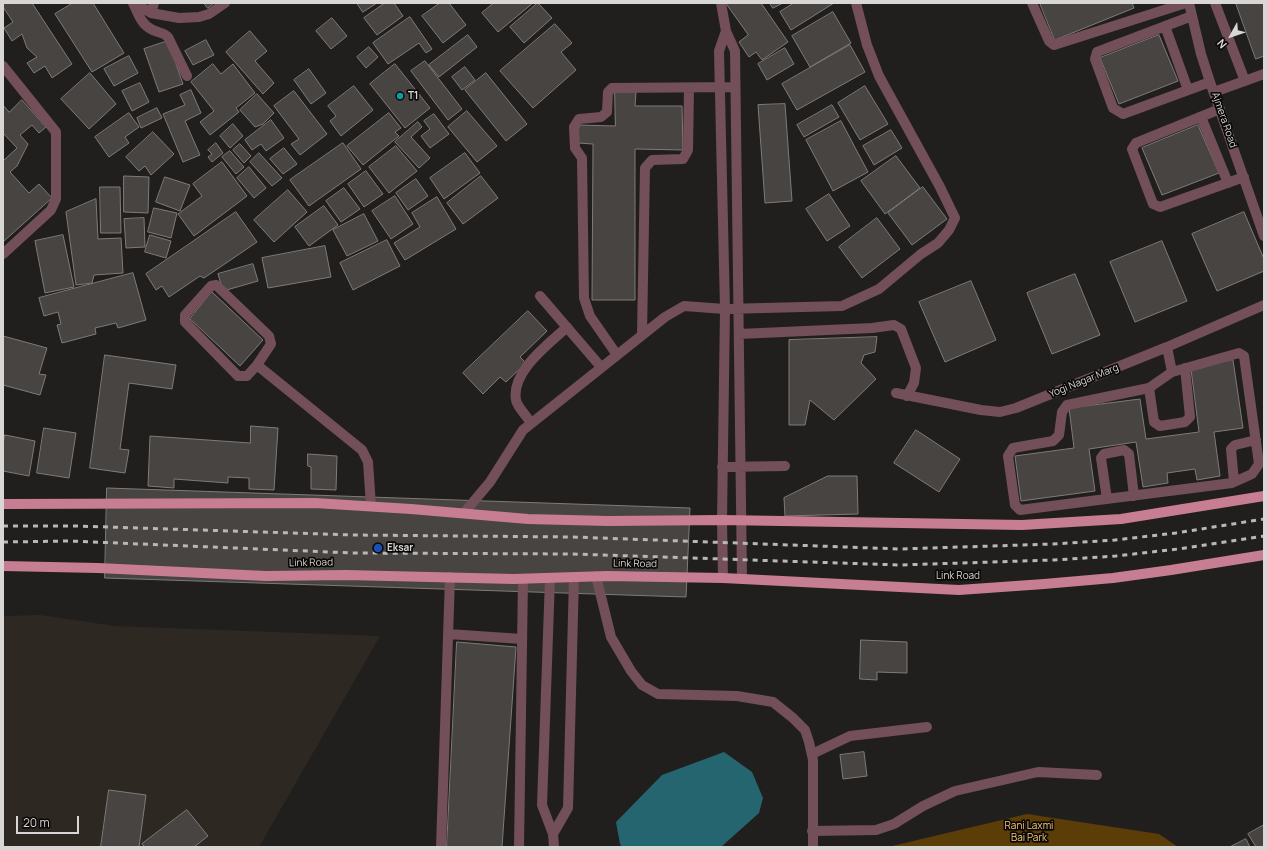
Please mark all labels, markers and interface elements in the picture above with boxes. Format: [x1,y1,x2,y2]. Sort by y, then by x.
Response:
north arrow [1211,16,1251,56]
text: N [1213,36,1230,52]
place label: T1 [408,90,418,102]
marker: T1 [395,91,405,101]
street label: Ajmera Road [1209,91,1239,149]
street label: Yogi Nagar Marg [1048,362,1120,400]
marker: Eksar [372,542,384,554]
place label: Eksar [387,542,413,554]
street label: Link Road [289,557,333,569]
street label: Link Road [613,558,657,570]
street label: Link Road [936,570,980,582]
scale bar [18,808,81,834]
text: 20 m [23,814,50,831]
park label: Rani Laxmi Bai Park [1005,820,1053,844]

